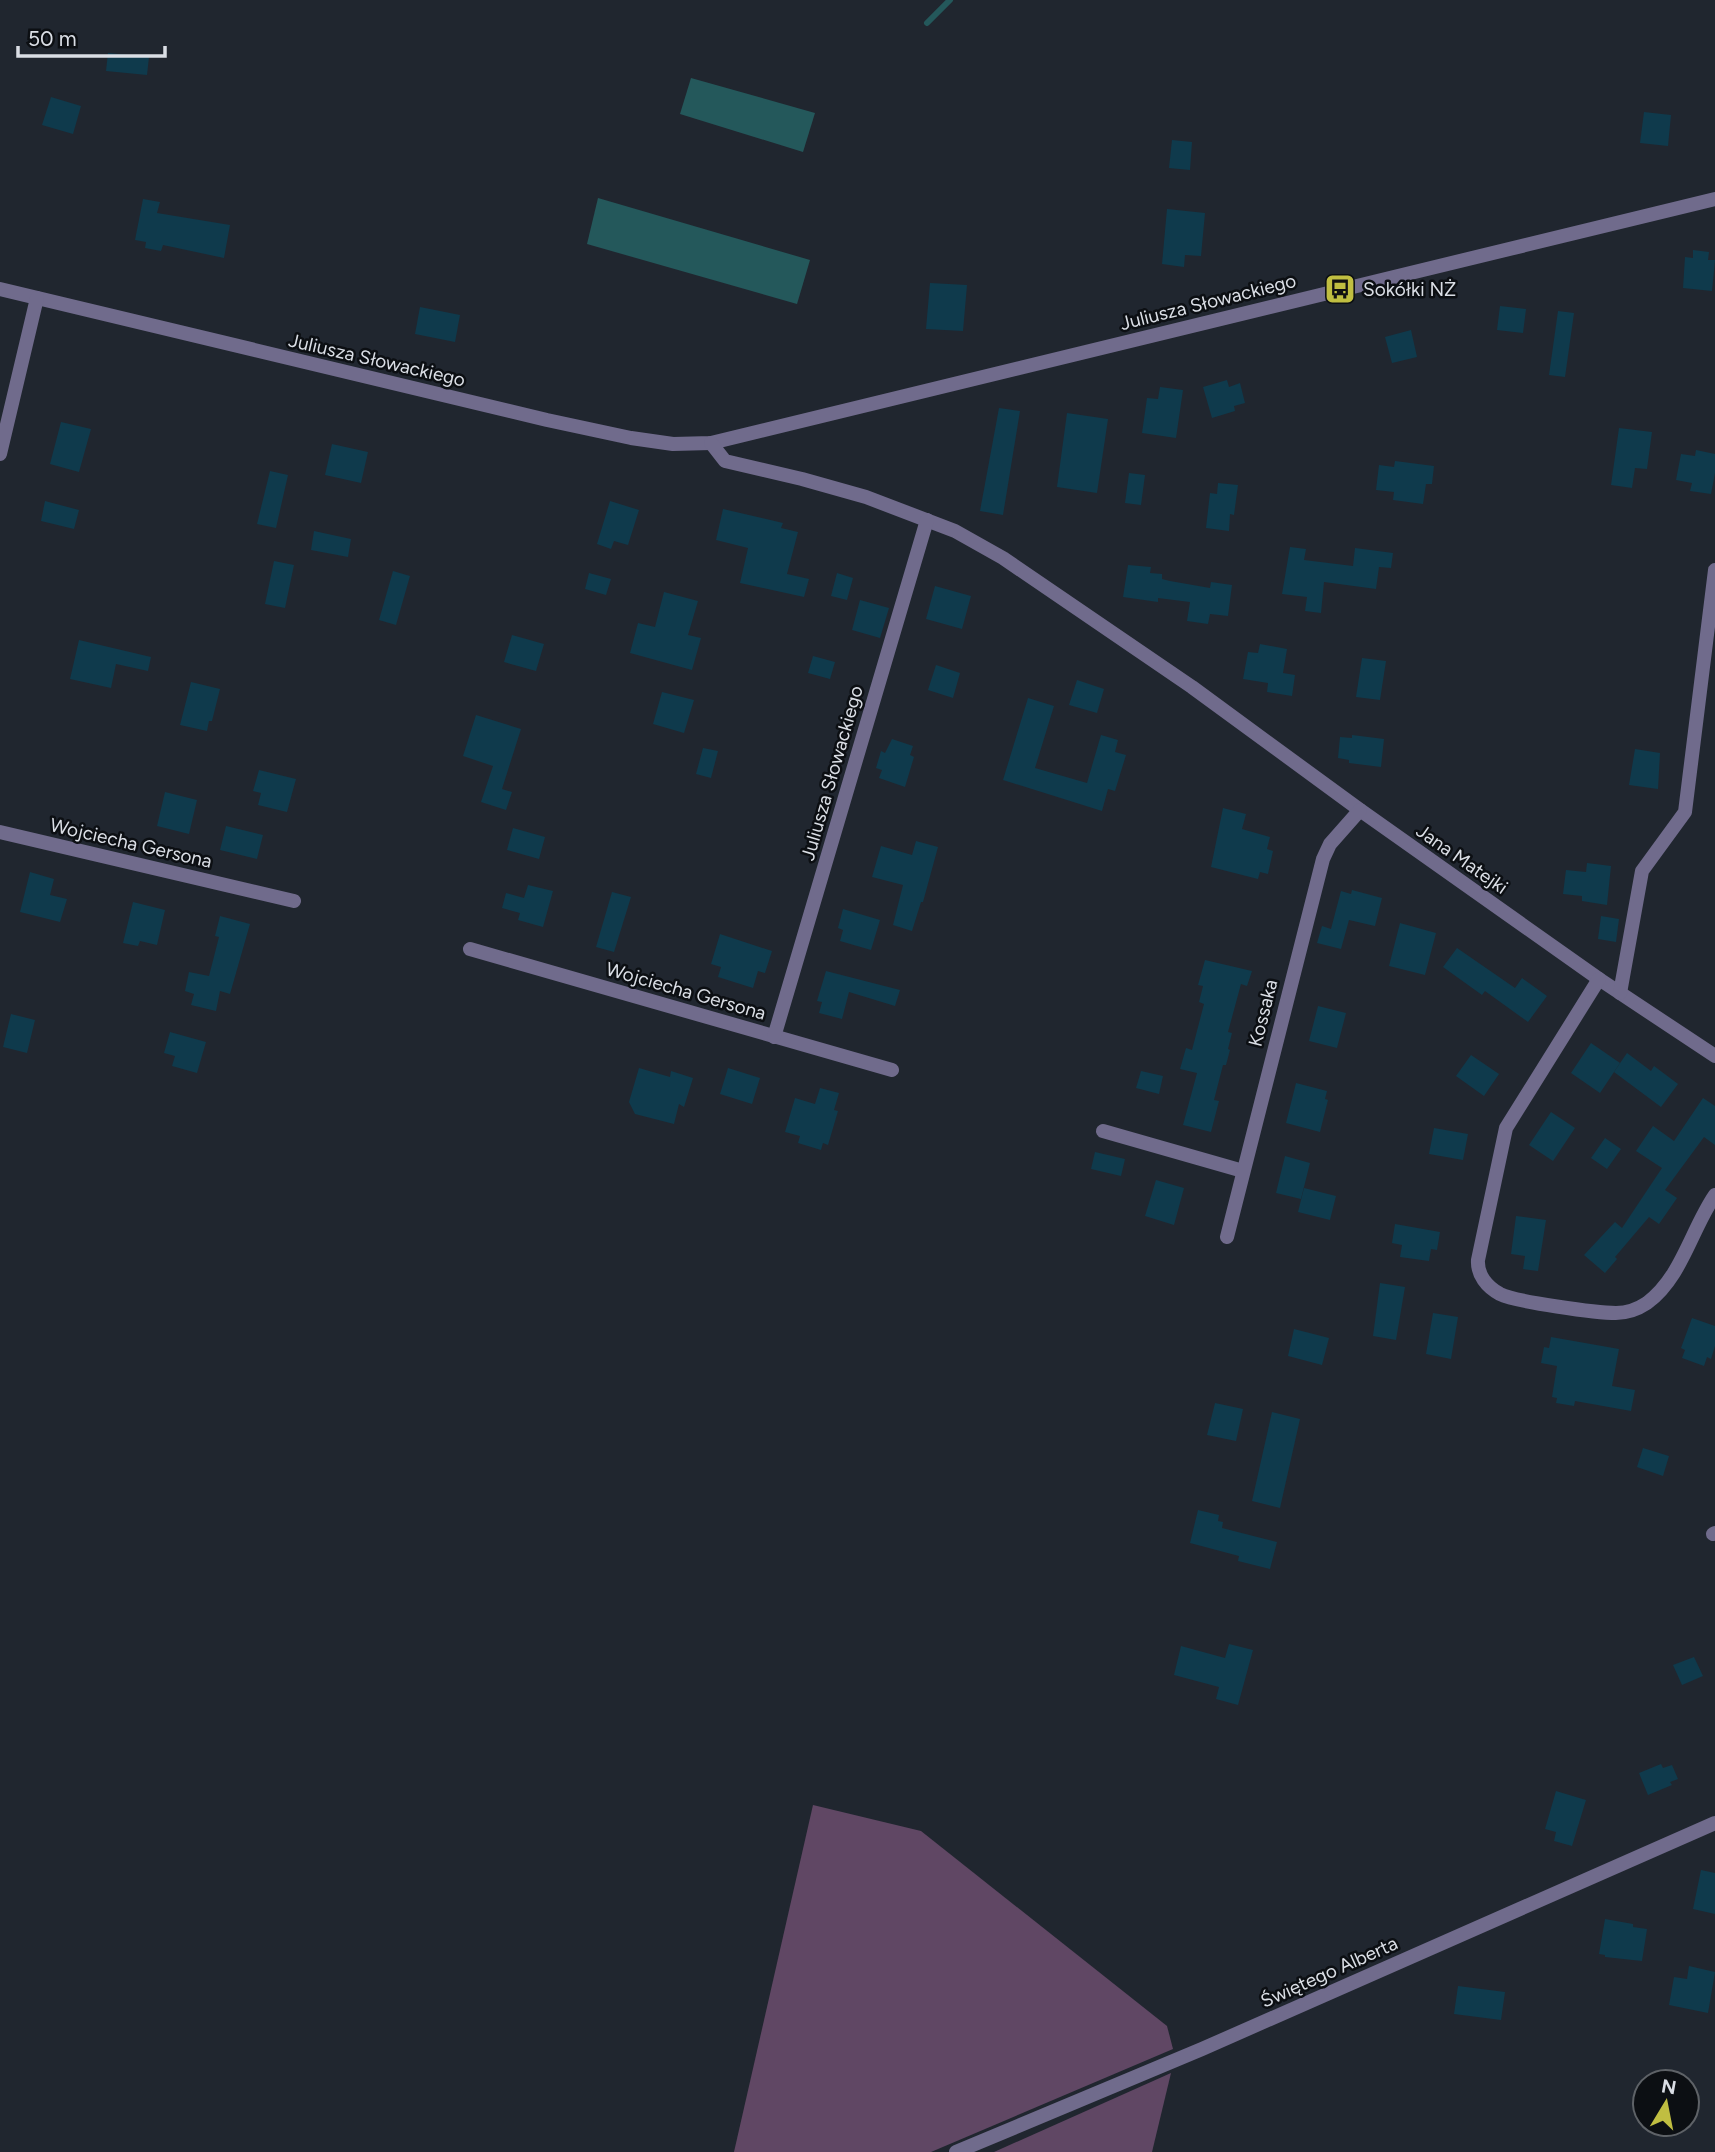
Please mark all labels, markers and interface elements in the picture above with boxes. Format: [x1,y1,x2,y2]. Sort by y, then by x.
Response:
scale bar [18,14,164,58]
text: 50 m [28,26,77,51]
street label: Juliusza Słowackiego [1118,269,1298,335]
bus stop icon: Sokółki NŻ [1323,272,1357,306]
place label: Sokółki NŻ [1363,278,1456,301]
street label: Juliusza Słowackiego [286,328,468,392]
street label: Juliusza Słowackiego [796,683,868,863]
street label: Wojciecha Gersona [48,813,214,873]
street label: Jana Matejki [1412,819,1512,899]
street label: Wojciecha Gersona [603,957,769,1025]
street label: Kossaka [1244,977,1282,1049]
street label: Świętego Alberta [1257,1931,1401,2013]
north arrow [1631,2068,1701,2138]
text: N [1660,2074,1678,2099]

